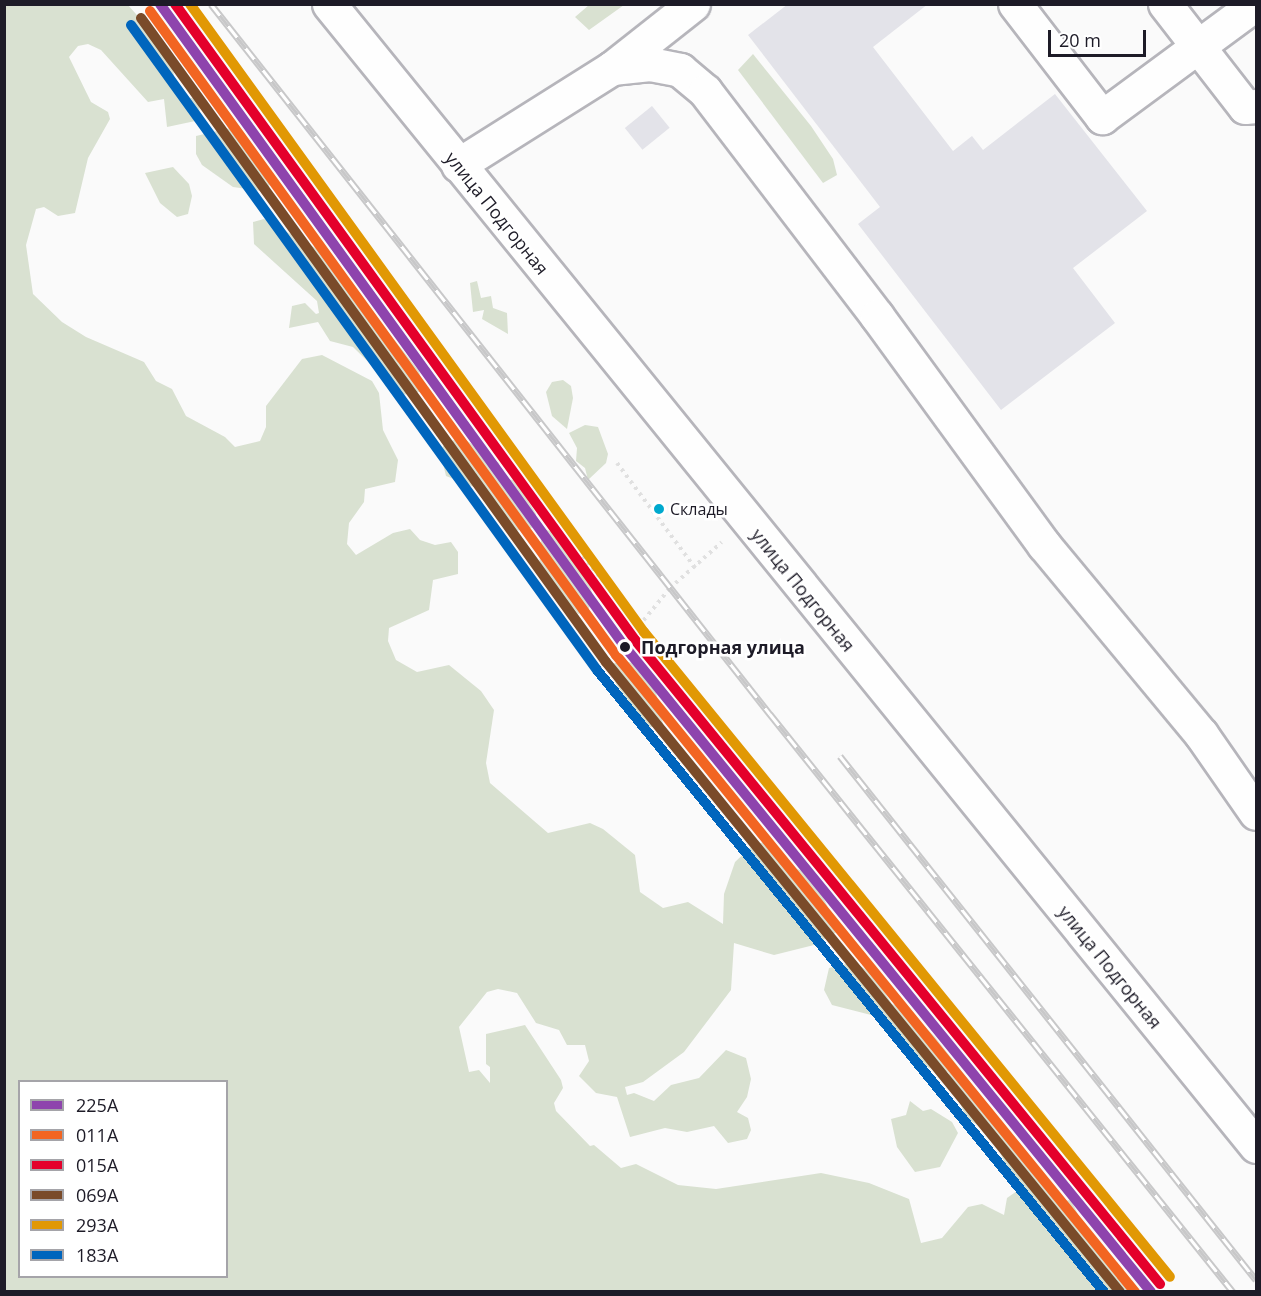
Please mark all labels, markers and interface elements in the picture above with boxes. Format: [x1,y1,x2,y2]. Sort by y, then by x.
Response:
scale bar [1051,18,1148,56]
text: 20 m [1059,28,1101,52]
street label: улица Подгорная [441,147,553,279]
place label: Склады [670,499,728,519]
marker: Склады [653,503,665,515]
street label: улица Подгорная [747,524,859,656]
marker: Подгорная улица [614,636,636,658]
place label: Подгорная улица [641,636,805,658]
street label: улица Подгорная [1054,901,1166,1033]
legend [18,1080,228,1278]
text: 225А [76,1093,118,1117]
text: 011А [76,1123,118,1147]
text: 015А [76,1153,118,1177]
text: 069А [76,1183,118,1207]
text: 293А [76,1213,118,1237]
text: 183А [76,1243,118,1267]

